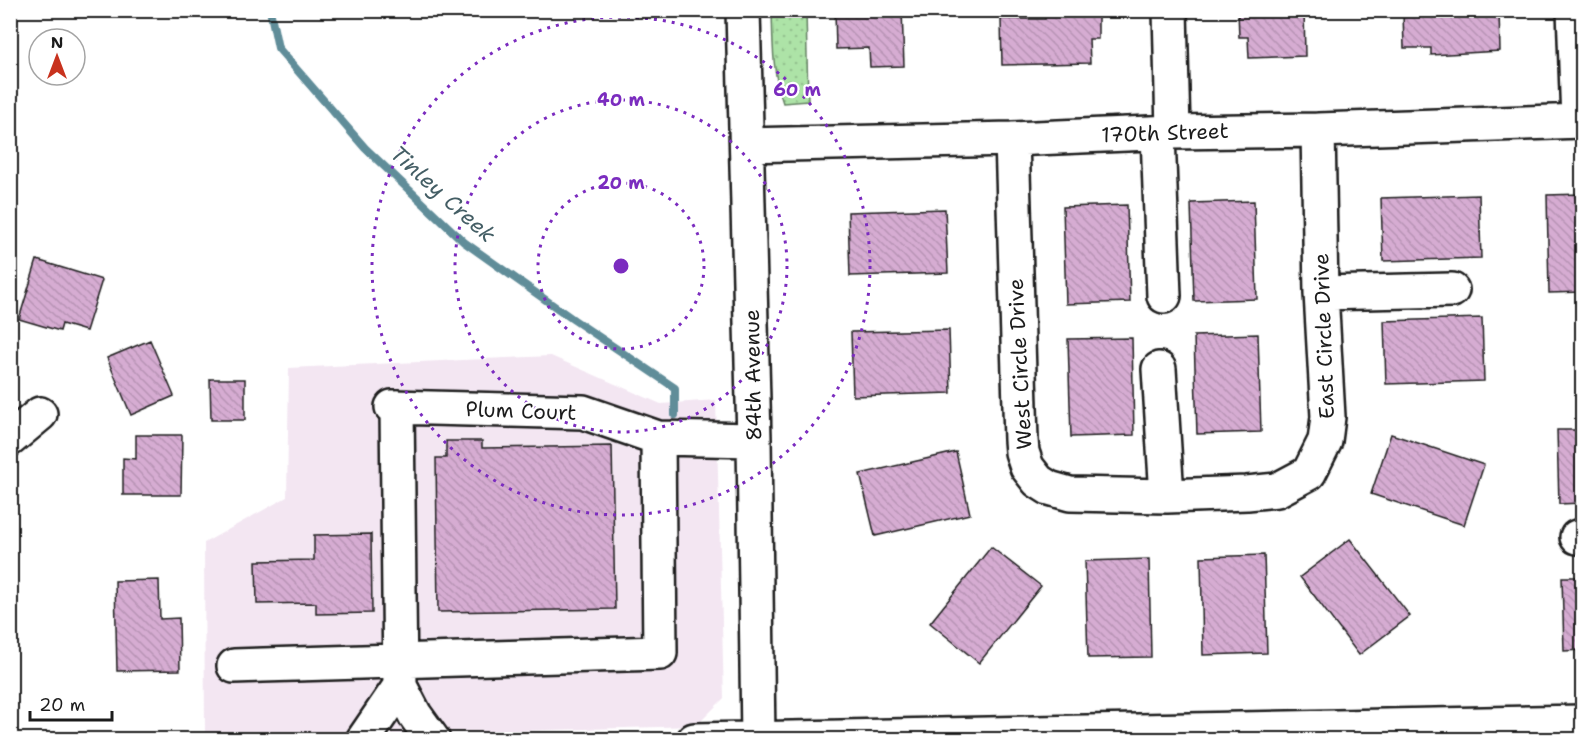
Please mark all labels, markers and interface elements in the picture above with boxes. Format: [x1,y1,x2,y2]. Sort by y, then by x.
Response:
north arrow [27,27,87,87]
text: N [51,32,63,53]
text: 60 m [773,78,821,102]
text: 40 m [597,88,645,112]
street label: 170th Street [1101,117,1229,149]
water label: Tinley Creek [384,139,502,249]
text: 20 m [597,171,645,195]
street label: East Circle Drive [1307,253,1341,419]
centre of rings [611,256,631,276]
street label: West Circle Drive [1002,278,1038,450]
street label: 84th Avenue [738,309,768,441]
street label: Plum Court [465,395,577,427]
scale bar [30,684,112,722]
text: 20 m [39,693,85,717]

